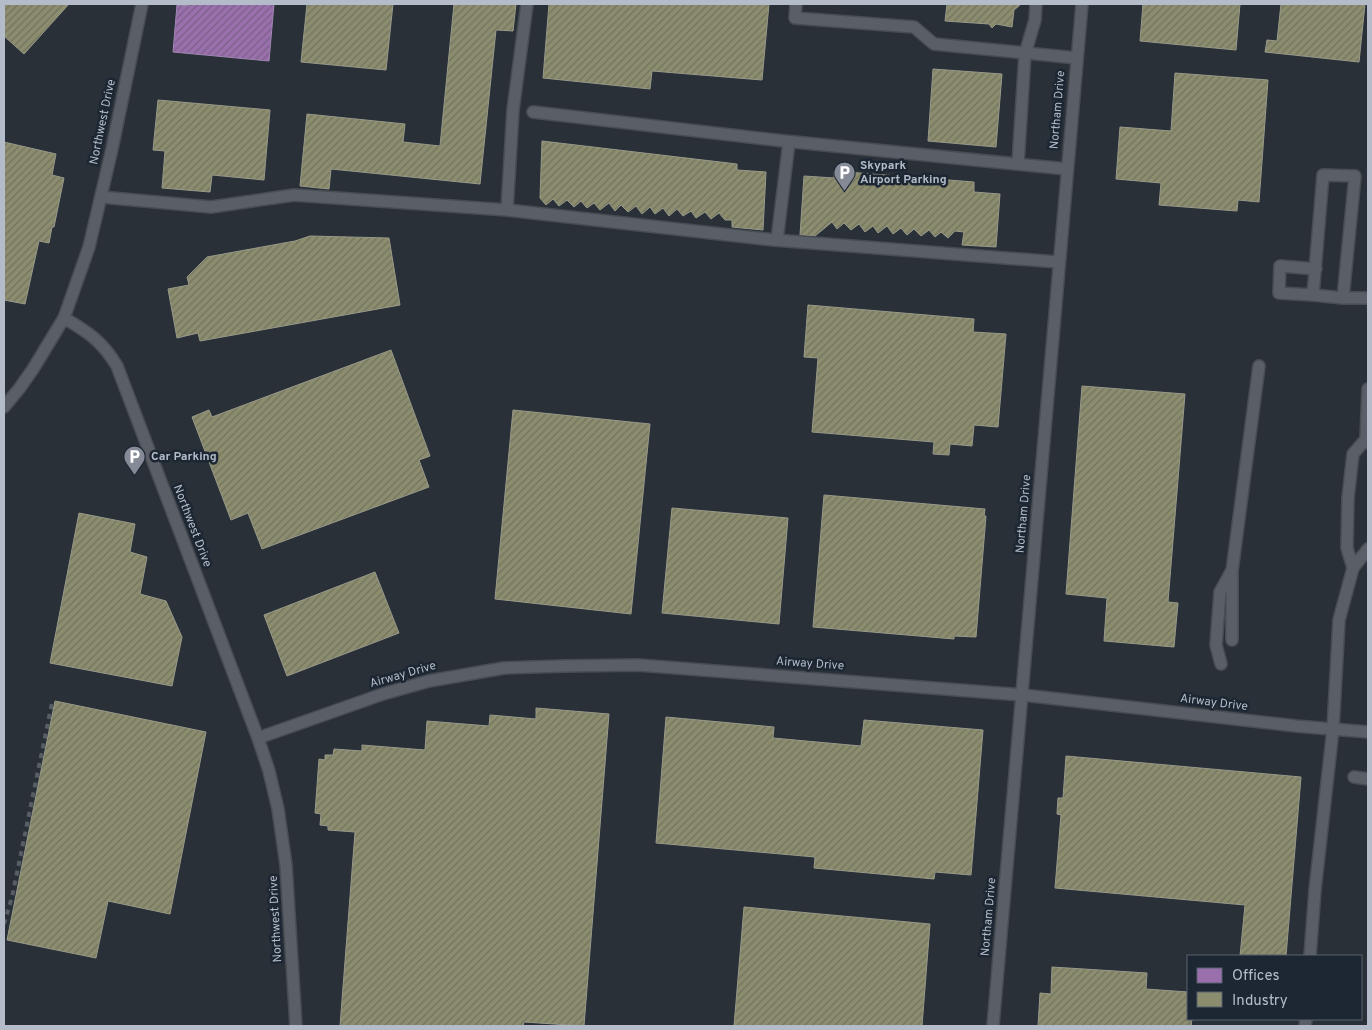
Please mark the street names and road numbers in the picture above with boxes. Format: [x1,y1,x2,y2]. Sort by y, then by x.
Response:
street label: Northam Drive [1047,70,1069,150]
street label: Northwest Drive [86,78,120,166]
street label: Northam Drive [1013,474,1035,554]
street label: Northwest Drive [169,483,215,569]
street label: Airway Drive [775,654,845,674]
street label: Airway Drive [368,658,438,692]
street label: Airway Drive [1179,691,1249,715]
street label: Northwest Drive [266,875,286,963]
street label: Northam Drive [978,877,1000,957]

